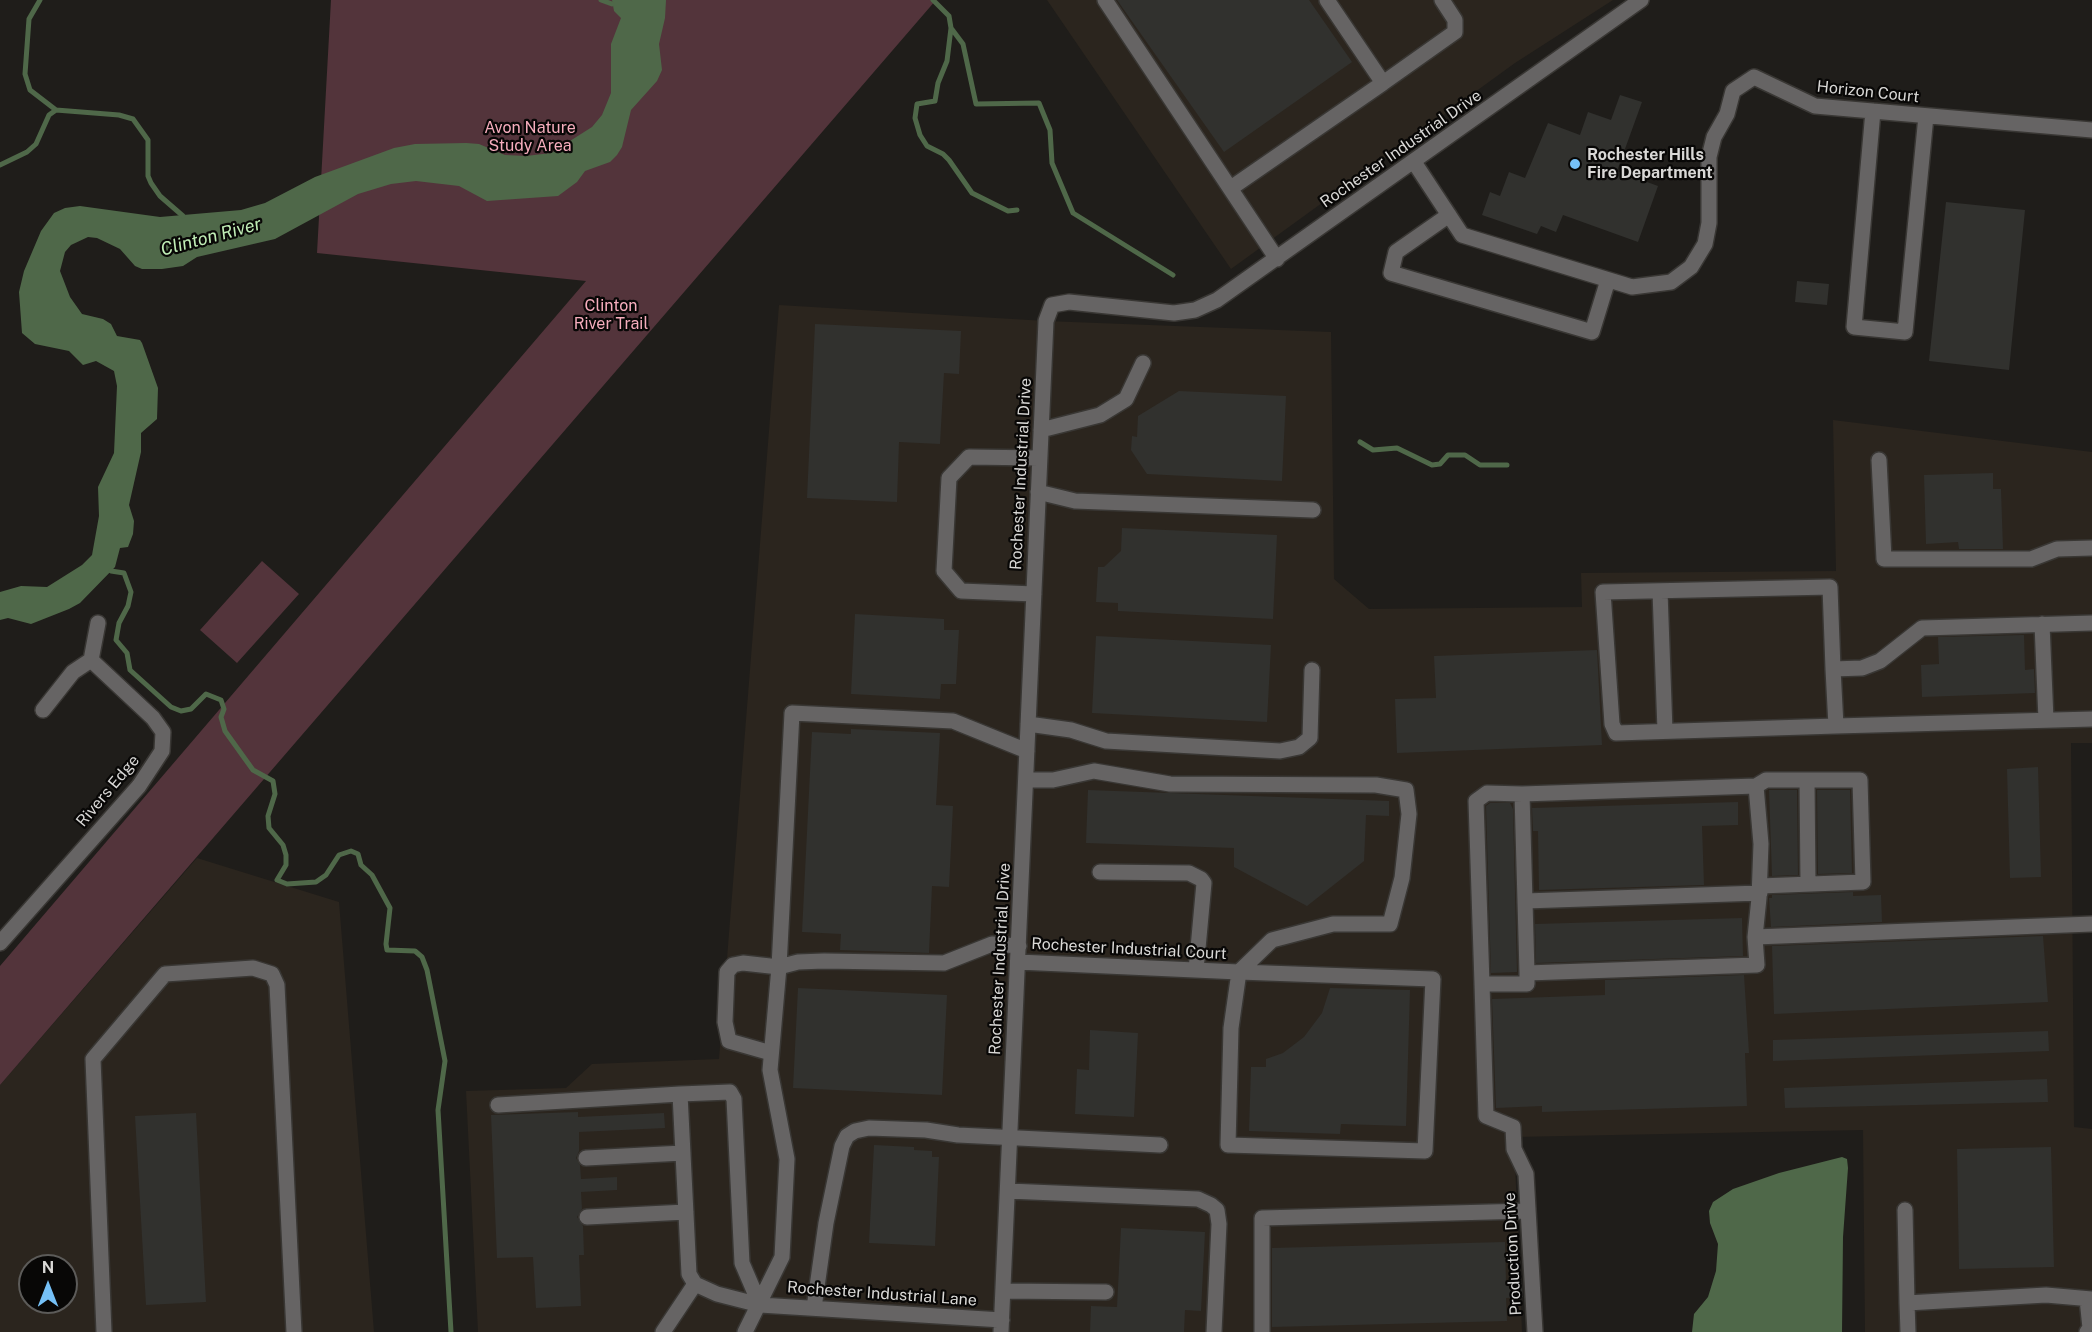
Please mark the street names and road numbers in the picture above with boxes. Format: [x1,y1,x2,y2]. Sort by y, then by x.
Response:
street label: Horizon Court [1816,77,1920,107]
street label: Rochester Industrial Drive [1317,86,1485,212]
street label: Rochester Industrial Drive [1006,377,1036,571]
street label: Rivers Edge [72,751,144,831]
street label: Rochester Industrial Drive [985,862,1015,1056]
street label: Rochester Industrial Court [1031,934,1227,964]
street label: Production Drive [1500,1192,1526,1316]
street label: Rochester Industrial Lane [786,1278,978,1310]

